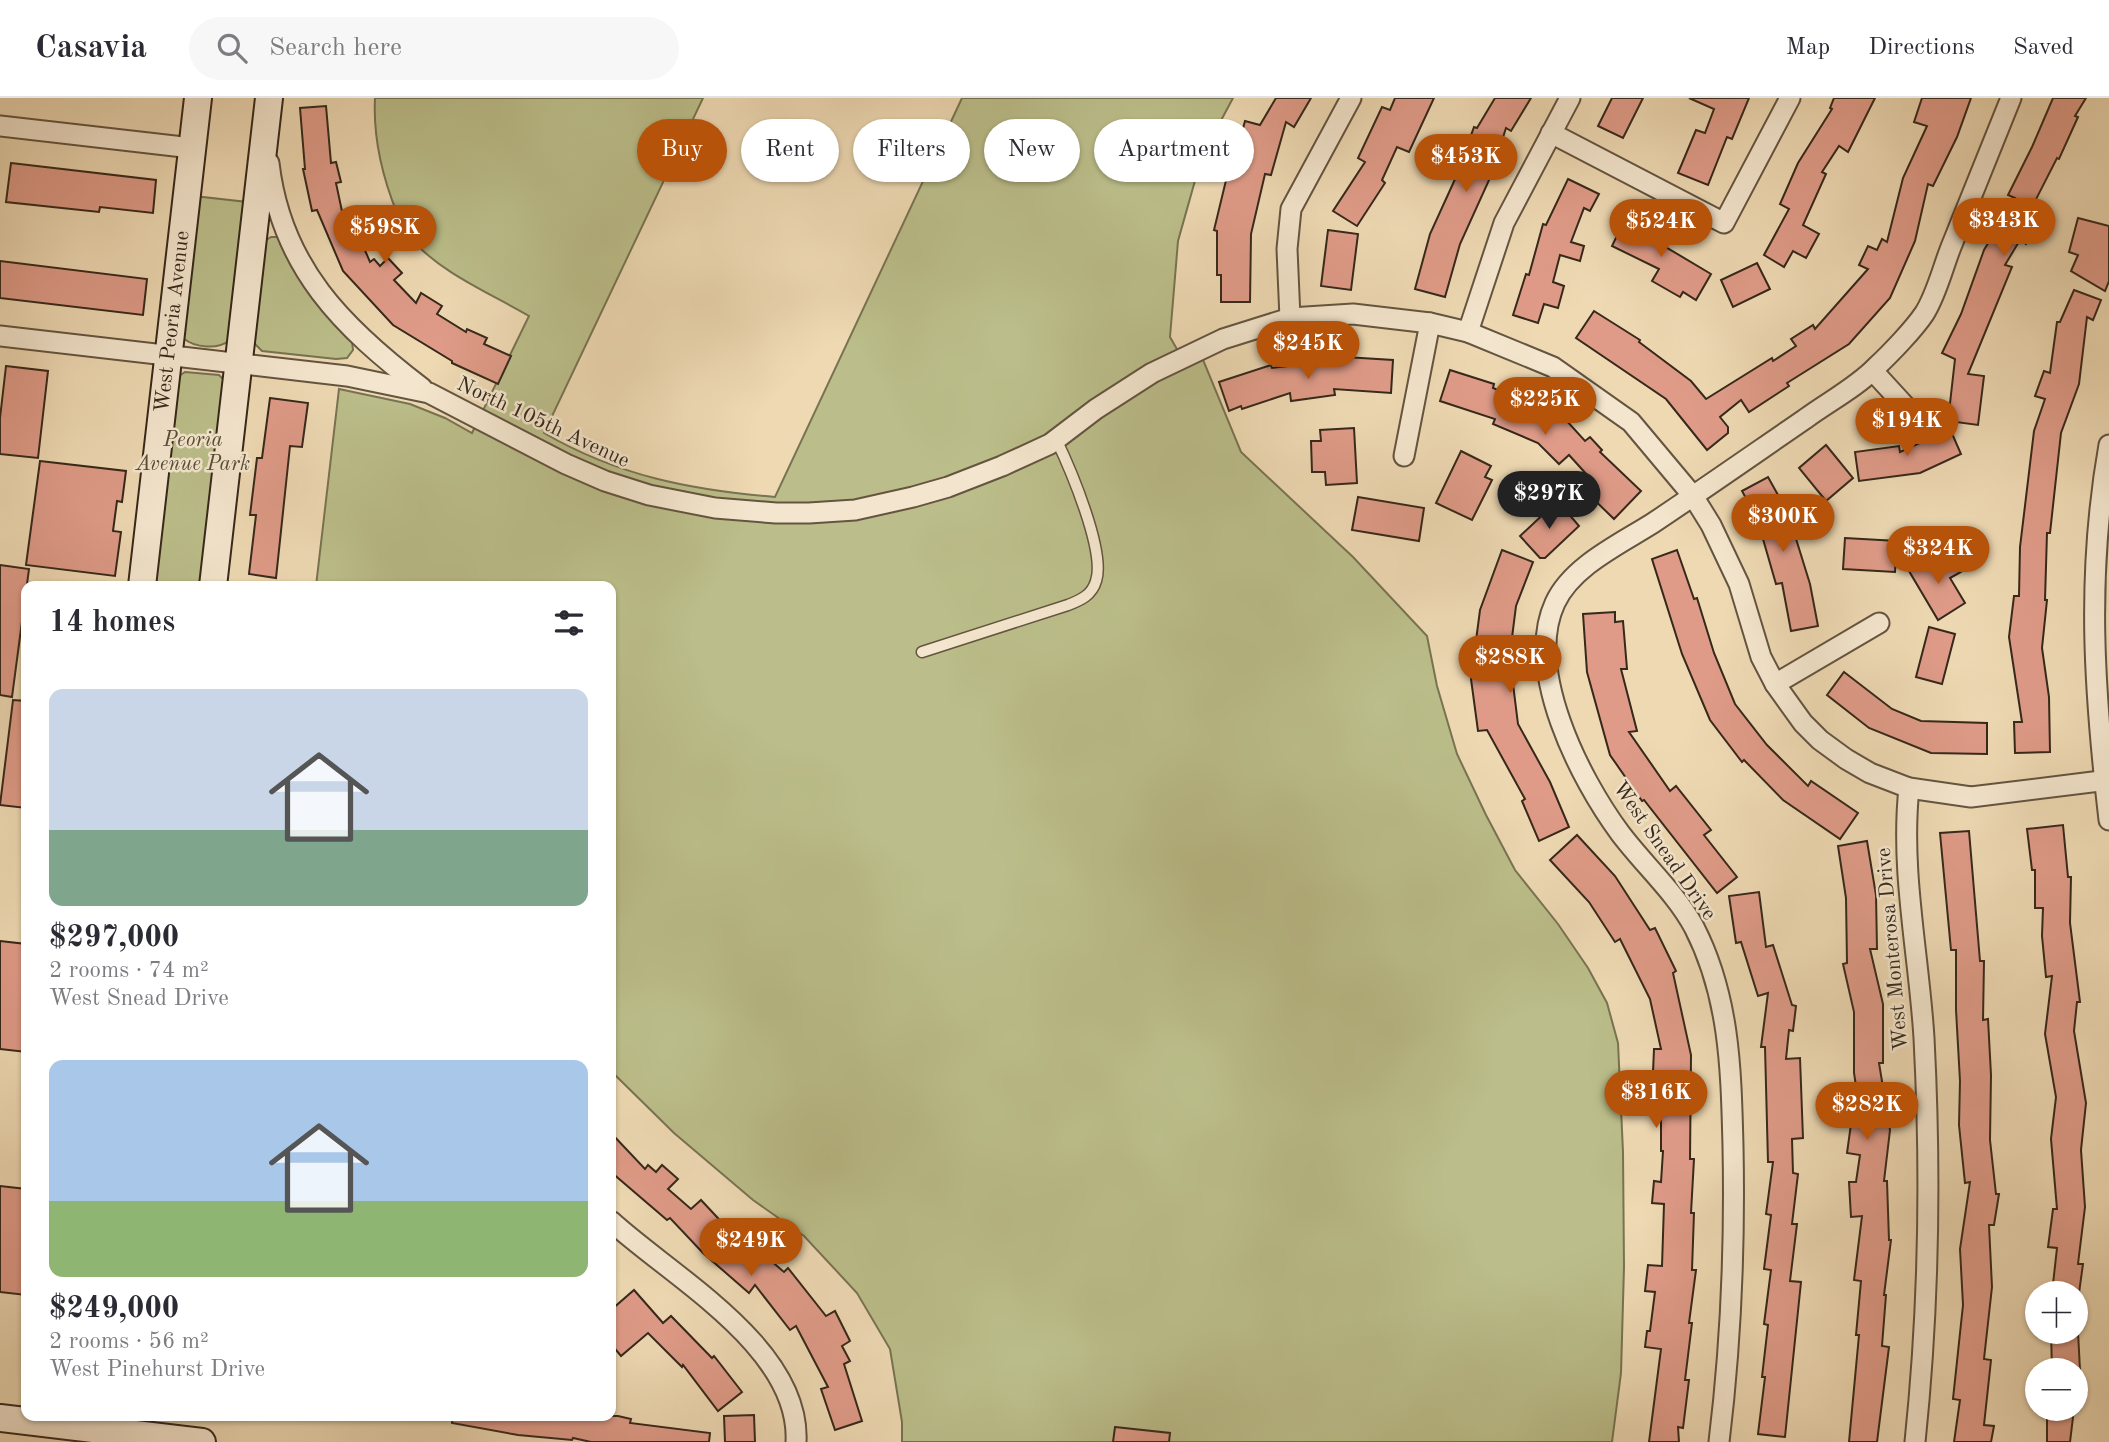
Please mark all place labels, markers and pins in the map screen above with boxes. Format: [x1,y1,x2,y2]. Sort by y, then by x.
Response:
pin: $453K [1417,134,1515,194]
pin: $343K [1955,198,2053,258]
pin: $524K [1612,200,1710,259]
pin: $598K [336,206,434,265]
pin: $245K [1259,322,1357,381]
pin: $225K [1496,378,1594,437]
pin: $194K [1858,398,1956,458]
pin: $297K [1500,472,1598,531]
pin: $300K [1734,494,1832,554]
pin: $324K [1889,526,1987,586]
pin: $288K [1461,636,1559,695]
pin: $316K [1607,1070,1705,1130]
pin: $282K [1818,1082,1916,1142]
pin: $249K [702,1218,800,1278]

